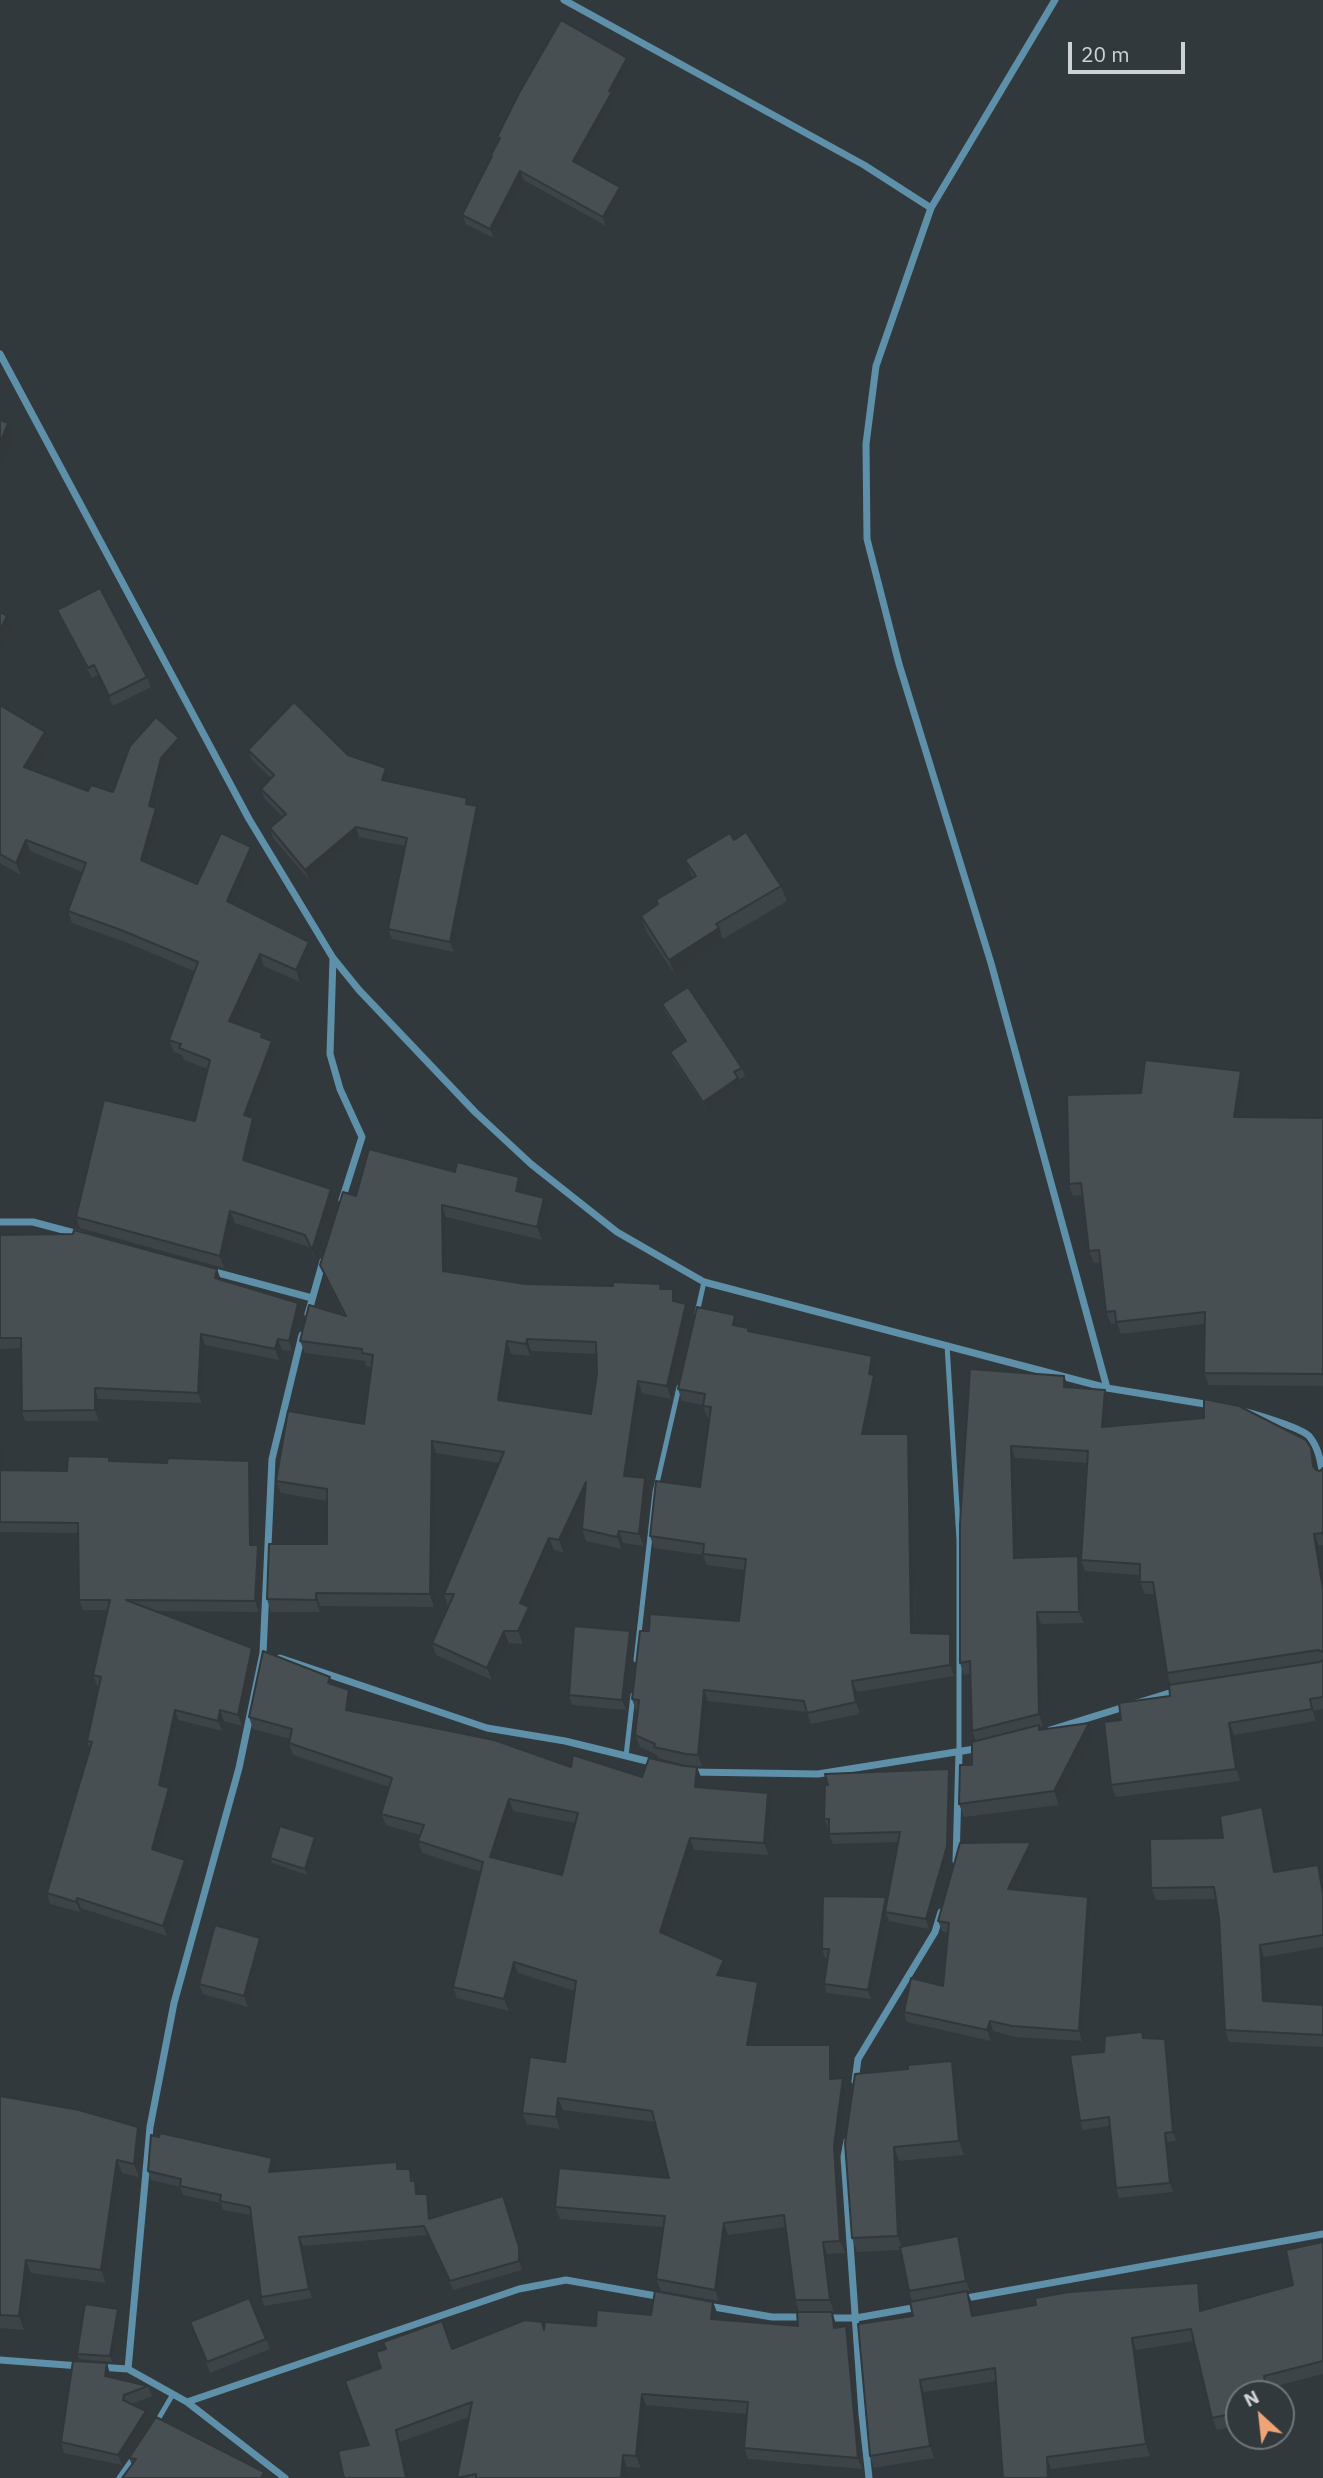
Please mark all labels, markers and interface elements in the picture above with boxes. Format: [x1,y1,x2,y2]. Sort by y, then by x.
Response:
scale bar [1071,28,1188,72]
text: 20 m [1081,40,1130,68]
north arrow [1225,2380,1295,2450]
text: N [1240,2384,1263,2412]

